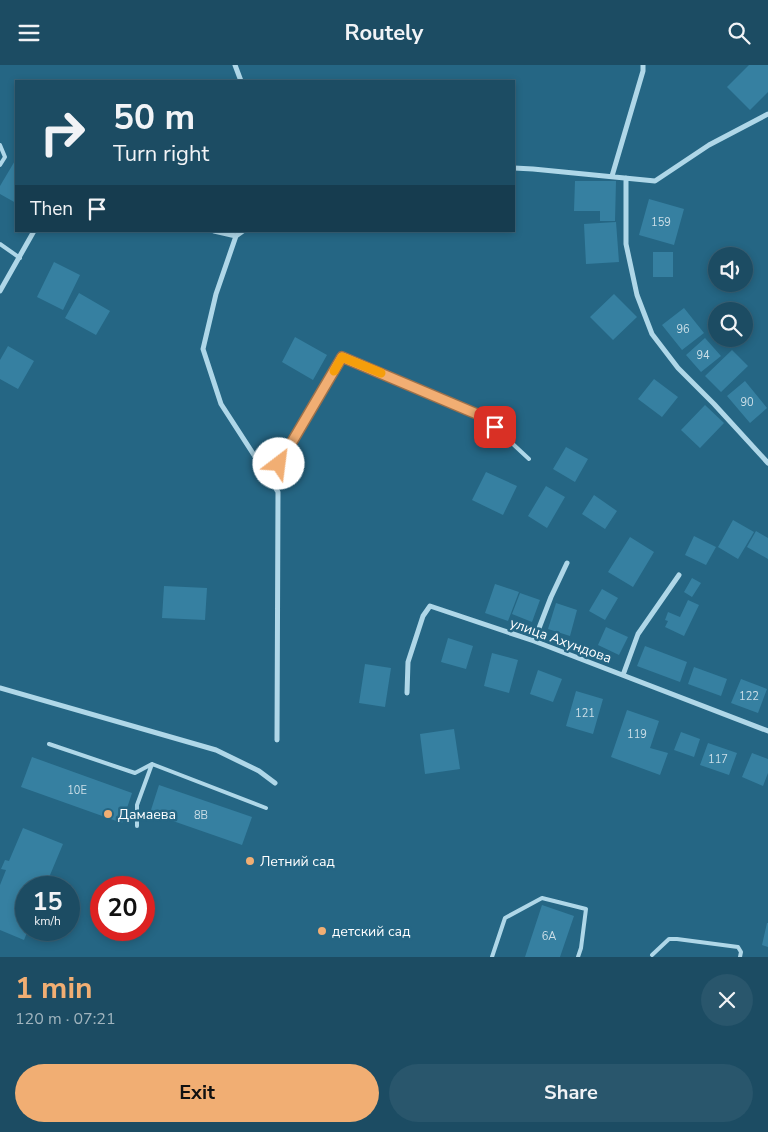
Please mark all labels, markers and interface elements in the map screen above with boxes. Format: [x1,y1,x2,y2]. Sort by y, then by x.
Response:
text: Routely [345,18,423,48]
icon: menu [15,19,43,47]
icon: search [725,19,753,47]
text: 50 m [113,94,195,141]
icon: right [30,100,95,165]
text: Turn right [113,139,209,169]
icon: arrive [83,195,111,223]
text: Then [30,196,73,222]
house number: 159 [651,215,671,230]
map controls [708,247,753,347]
button: sound [708,247,753,292]
button: search [708,302,753,347]
house number: 96 [676,322,690,337]
house number: 94 [696,348,710,363]
house number: 90 [740,395,754,410]
pin [474,406,516,448]
icon: arrive [481,413,509,441]
position arrow [252,437,304,489]
street label: улица Ахундова [507,613,614,668]
house number: 122 [739,689,759,704]
house number: 121 [575,706,595,721]
house number: 119 [627,727,647,742]
house number: 117 [708,752,728,767]
house number: 10Е [67,783,87,798]
place label: Дамаева [118,805,176,824]
marker: Дамаева [102,808,114,820]
house number: 8В [194,808,208,823]
place label: Летний сад [260,852,335,871]
marker: Летний сад [244,855,256,867]
speed limit sign: 20 [90,876,155,941]
text: 15 [32,885,63,919]
text: km/h [34,913,61,929]
place label: детский сад [332,922,410,941]
marker: детский сад [316,925,328,937]
house number: 6А [542,929,556,944]
text: 1 min [15,968,93,1009]
button: close [701,974,753,1026]
text: 120 m · 07:21 [15,1008,116,1030]
button: Exit [15,1064,379,1122]
button: Share [389,1064,753,1122]

